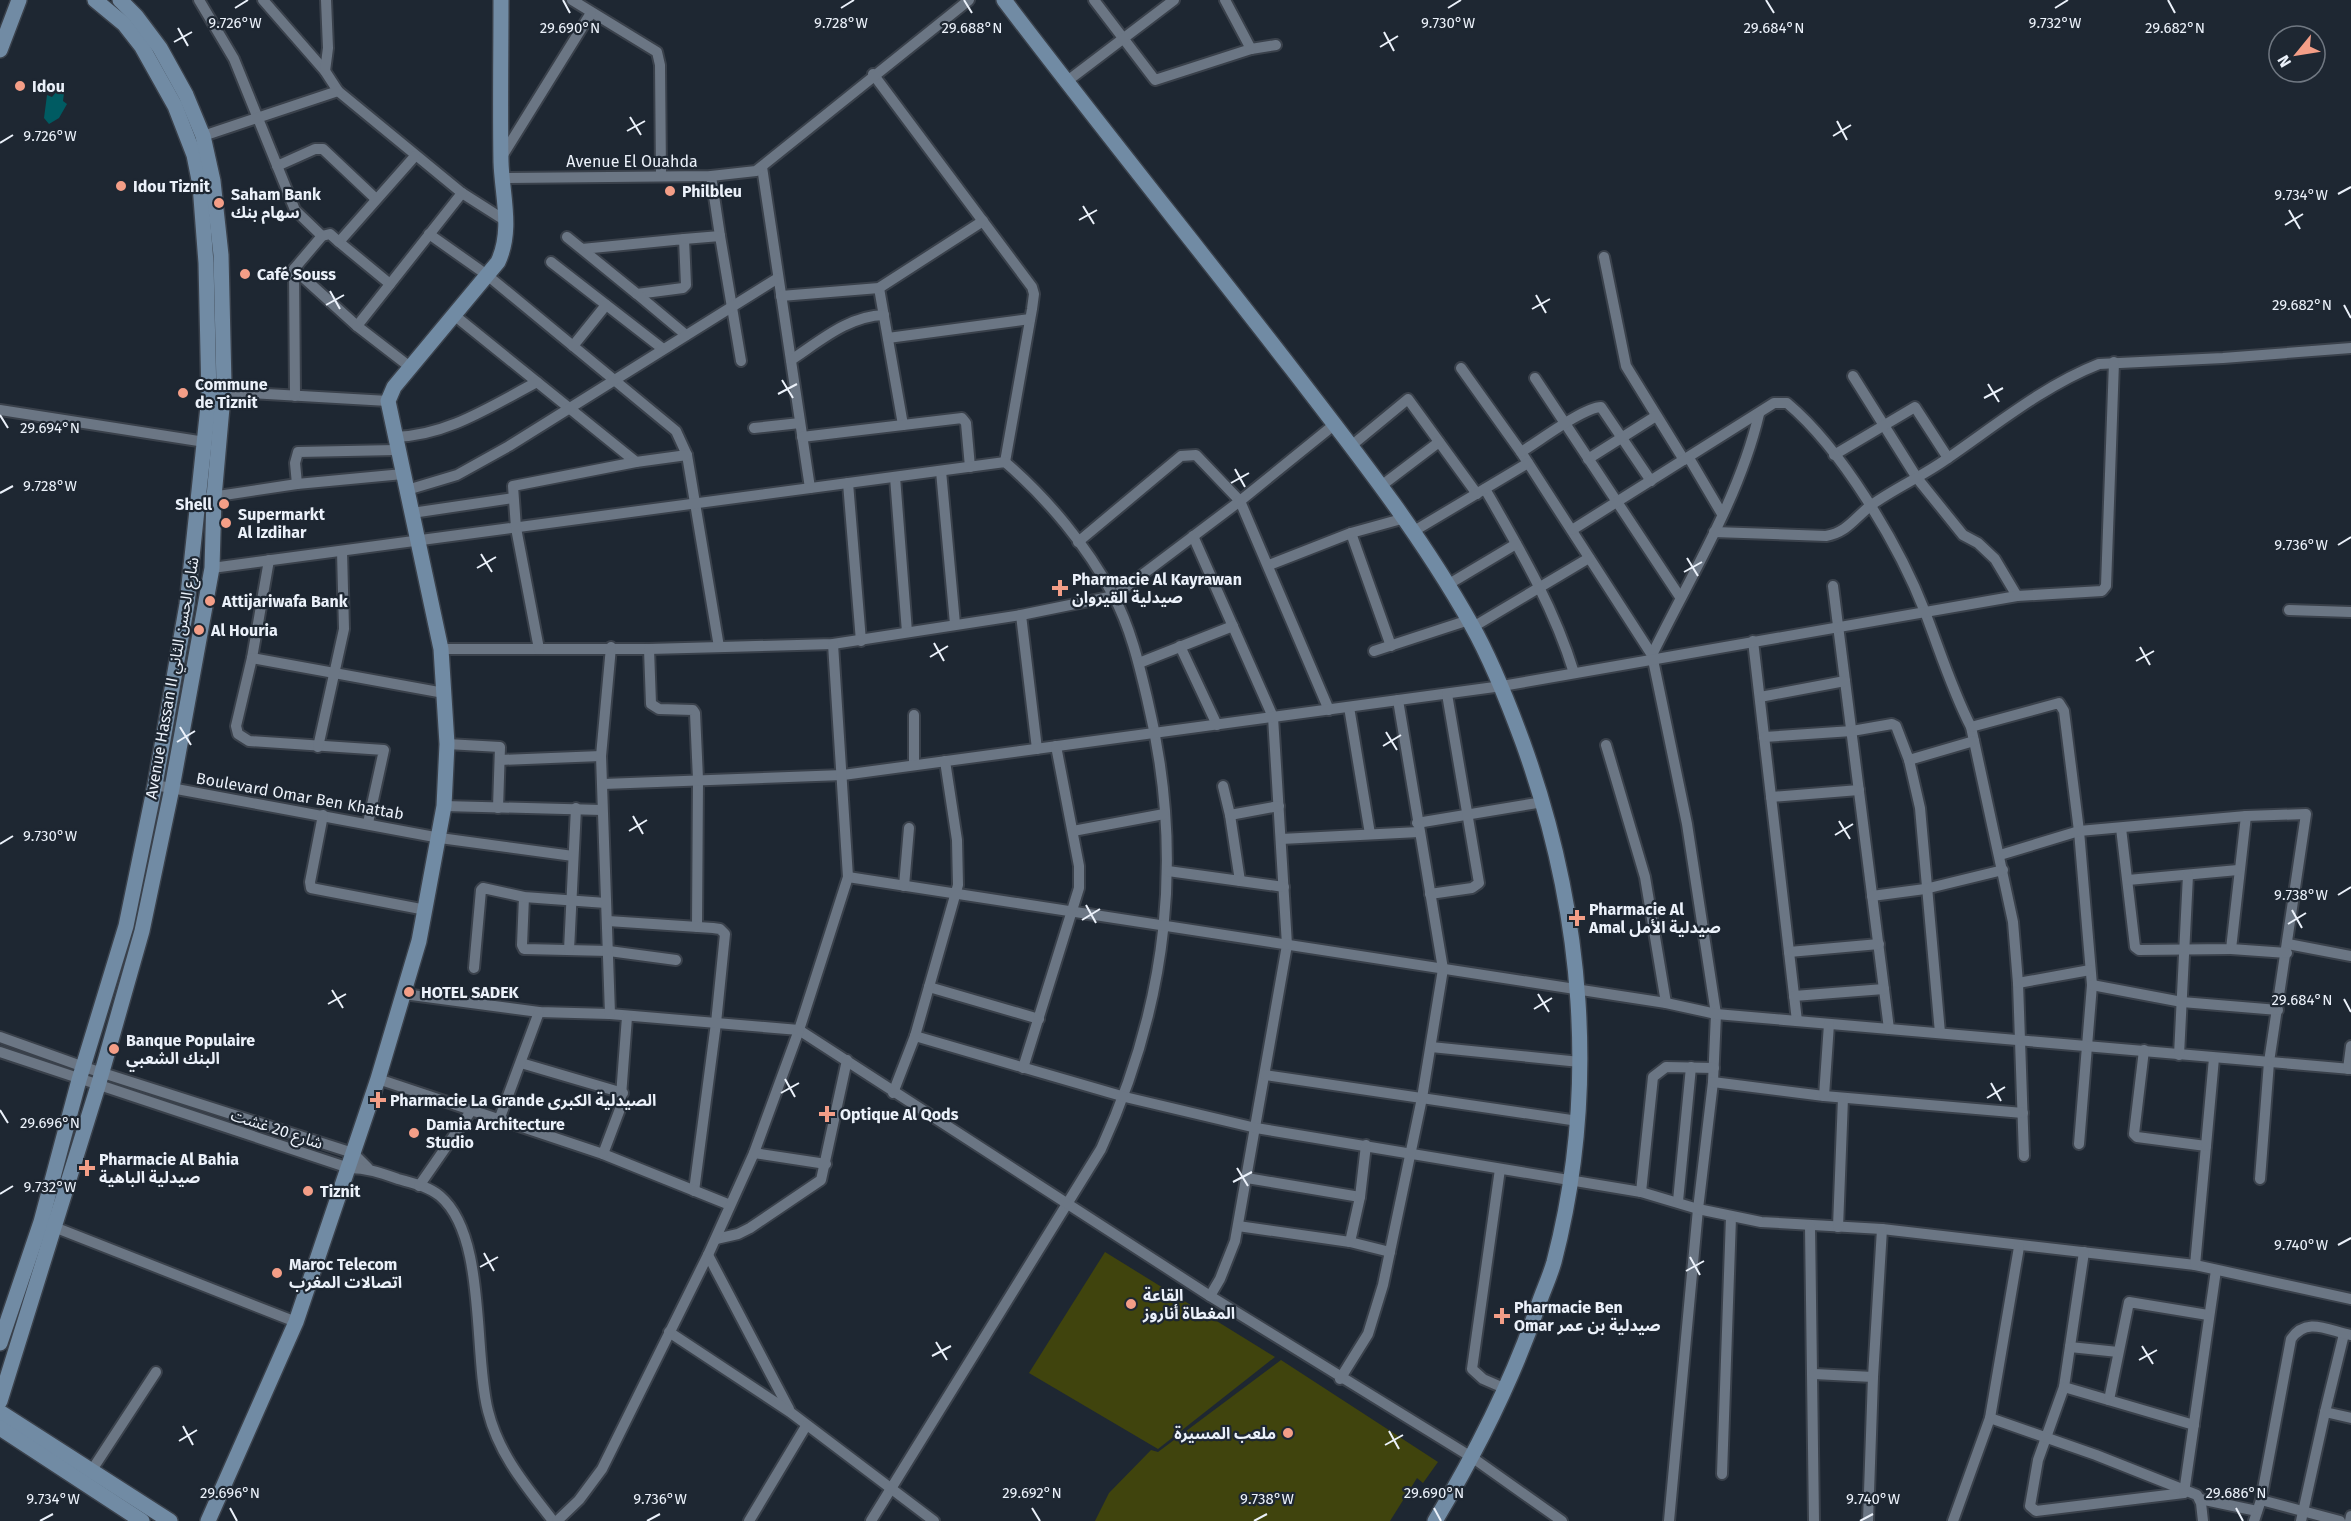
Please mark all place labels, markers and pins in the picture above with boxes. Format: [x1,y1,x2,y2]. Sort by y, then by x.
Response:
place label: Idou [32,77,65,96]
marker: Idou [13,79,27,93]
place label: Idou Tiznit [133,177,211,196]
marker: Idou Tiznit [114,179,128,193]
place label: Philbleu [682,182,742,201]
marker: Philbleu [663,184,677,198]
place label: Saham Bank سهام بنك [231,185,321,224]
marker: Saham Bank سهام بنك [212,196,226,210]
place label: Café Souss [257,265,336,284]
marker: Café Souss [238,267,252,281]
place label: Commune de Tiznit [195,375,268,412]
marker: Commune de Tiznit [176,386,190,400]
place label: Shell [175,495,212,514]
marker: Shell [217,497,231,511]
place label: Supermarkt Al Izdihar [237,505,326,542]
marker: Supermarkt Al Izdihar [219,516,233,530]
place label: Pharmacie Al Kayrawan صيدلية القيروان [1072,570,1242,607]
marker: Pharmacie Al Kayrawan صيدلية القيروان [1053,581,1067,595]
place label: Attijariwafa Bank [221,592,348,611]
marker: Attijariwafa Bank [203,594,217,608]
place label: Al Houria [210,621,278,640]
marker: Al Houria [192,623,206,637]
place label: Pharmacie Al Amal صيدلية الأمل [1588,900,1721,937]
marker: Pharmacie Al Amal صيدلية الأمل [1570,911,1584,925]
place label: HOTEL SADEK [421,983,520,1002]
marker: HOTEL SADEK [402,985,416,999]
place label: Banque Populaire البنك الشعبي [126,1031,255,1071]
marker: Banque Populaire البنك الشعبي [107,1042,121,1056]
place label: Pharmacie La Grande الصيدلية الكبرى [390,1091,656,1110]
marker: Pharmacie La Grande الصيدلية الكبرى [371,1093,385,1107]
marker: Optique Al Qods [818,1105,836,1123]
place label: Optique Al Qods [840,1105,959,1124]
place label: Damia Architecture Studio [426,1115,565,1152]
marker: Damia Architecture Studio [407,1126,421,1140]
place label: Pharmacie Al Bahia صيدلية الباهية [99,1150,239,1187]
marker: Pharmacie Al Bahia صيدلية الباهية [80,1161,94,1175]
place label: Tiznit [320,1182,361,1201]
marker: Tiznit [301,1184,315,1198]
place label: Maroc Telecom اتصالات المغرب [289,1255,402,1292]
marker: Maroc Telecom اتصالات المغرب [270,1266,284,1280]
place label: القاعة المغطاة أناروز [1142,1286,1235,1323]
marker: القاعة المغطاة أناروز [1124,1297,1138,1311]
place label: Pharmacie Ben Omar صيدلية بن عمر [1514,1298,1661,1335]
marker: Pharmacie Ben Omar صيدلية بن عمر [1495,1309,1509,1323]
place label: ملعب المسيرة [1174,1424,1276,1443]
marker: ملعب المسيرة [1281,1426,1295,1440]

